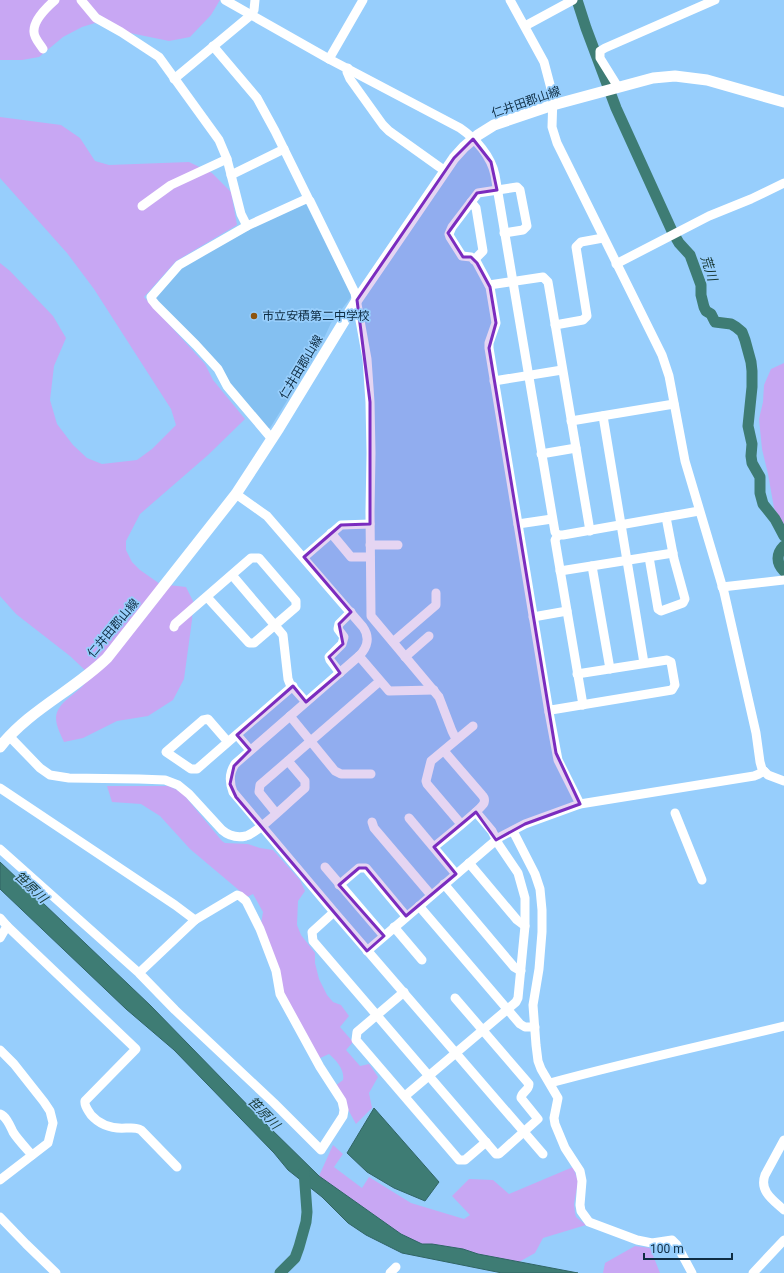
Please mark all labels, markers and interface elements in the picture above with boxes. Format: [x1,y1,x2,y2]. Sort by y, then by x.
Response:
street label: 仁井田郡山線 [490,84,562,120]
water label: 荒川 [698,253,721,285]
place label: 市立安積第二中学校 [262,309,370,323]
marker: 市立安積第二中学校 [249,311,259,321]
street label: 仁井田郡山線 [276,333,326,401]
street label: 仁井田郡山線 [84,596,142,660]
water label: 笹原川 [12,868,52,907]
water label: 笹原川 [245,1094,284,1134]
scale bar [644,1235,732,1261]
text: 100 m [650,1242,684,1256]

